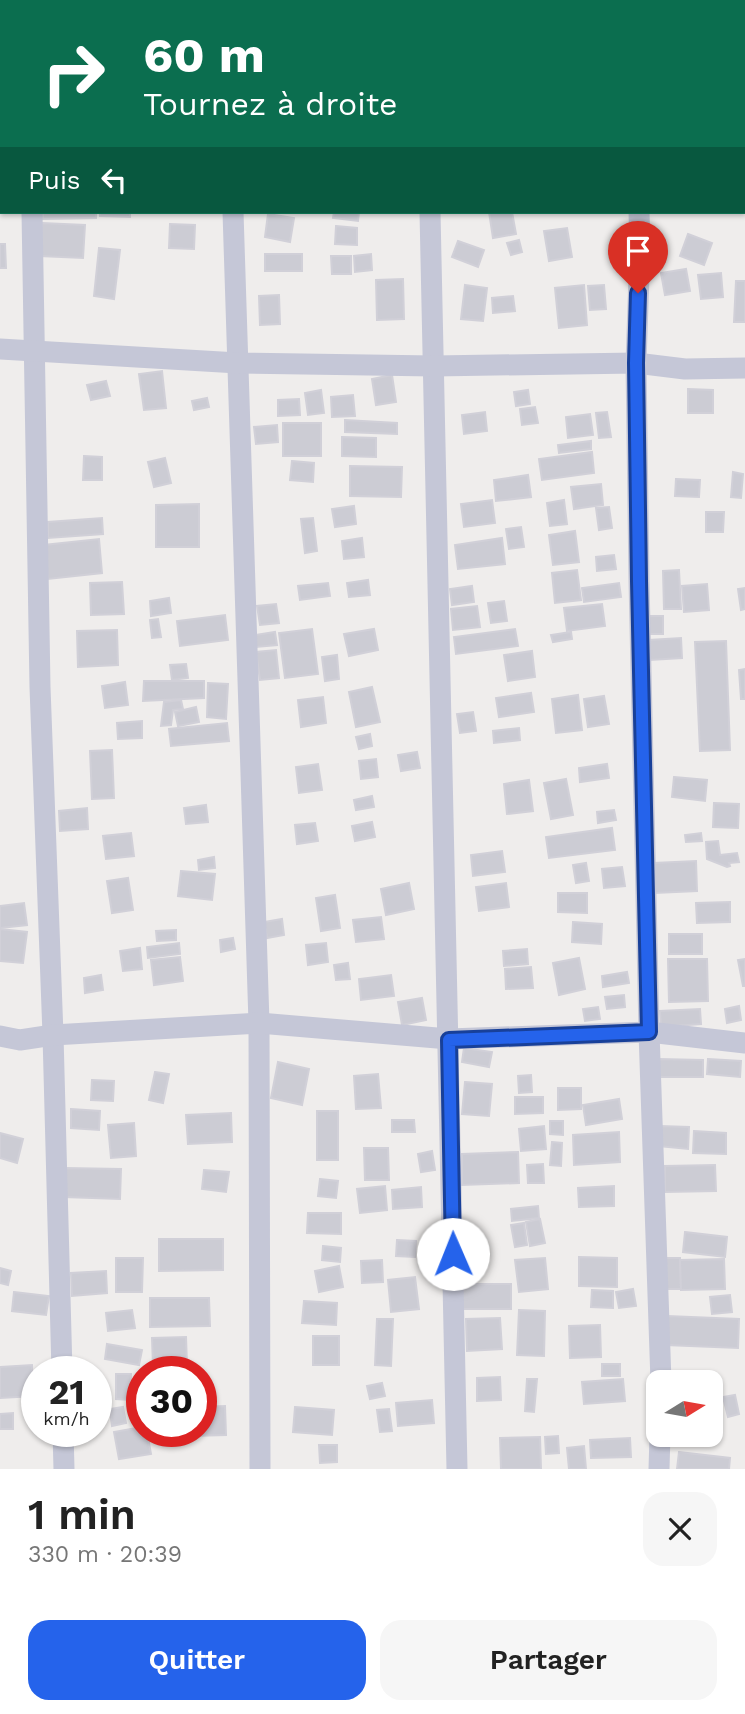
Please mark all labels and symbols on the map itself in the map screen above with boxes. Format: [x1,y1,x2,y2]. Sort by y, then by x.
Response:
pin [608,221,668,293]
position arrow [416,1217,490,1291]
speed limit sign: 30 [126,1356,217,1447]
north arrow [646,1370,723,1447]

